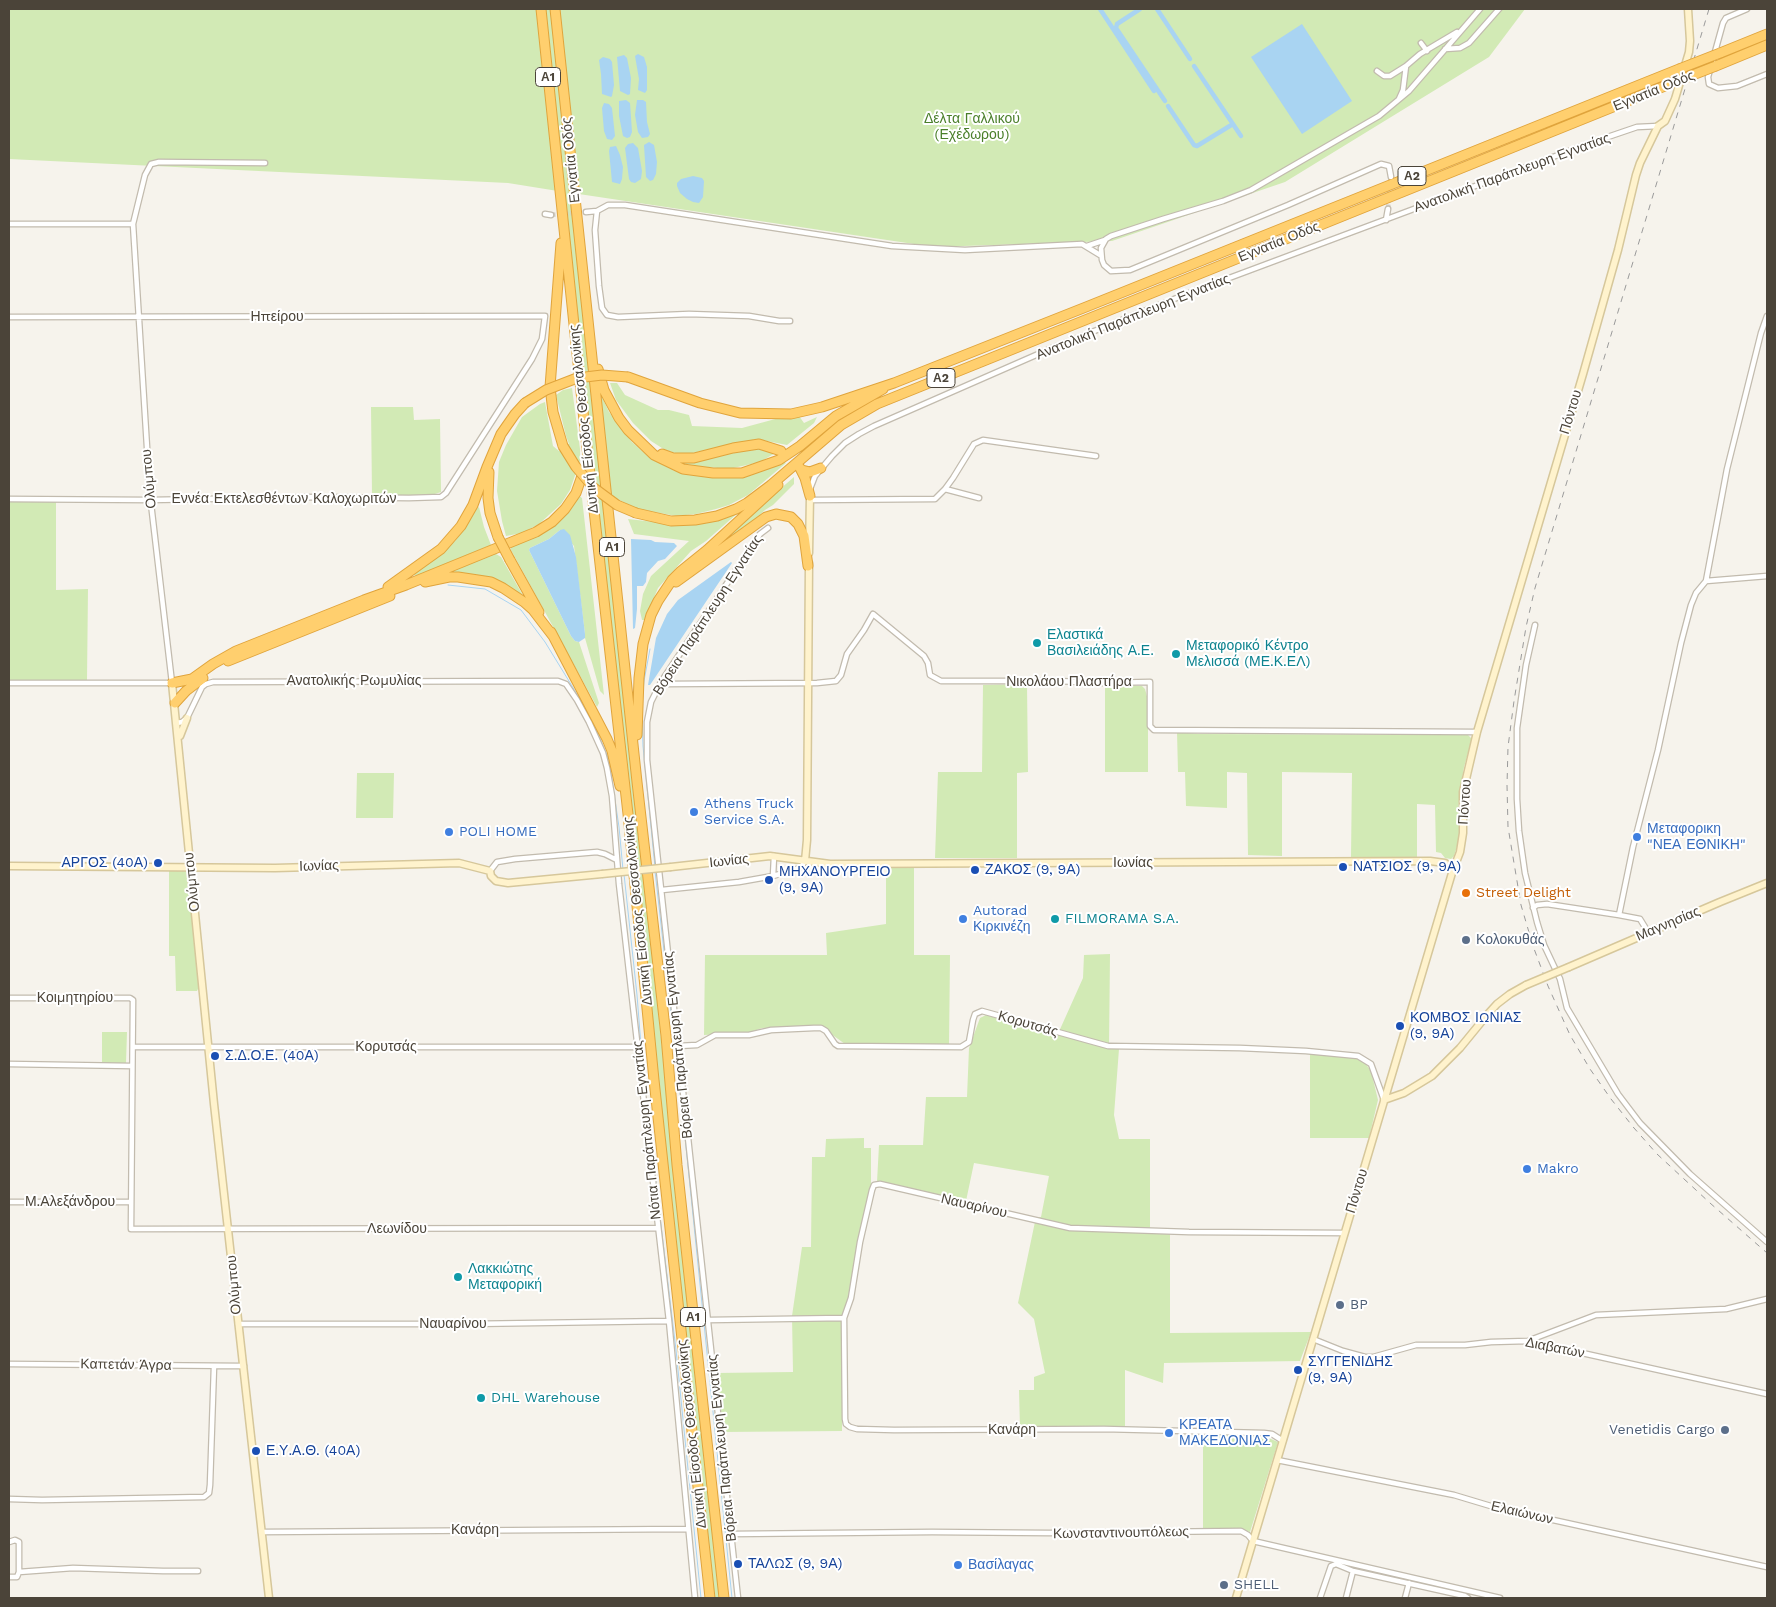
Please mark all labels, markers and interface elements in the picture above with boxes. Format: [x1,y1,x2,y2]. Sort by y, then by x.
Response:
street label: Εγνατία Οδός [1611,67,1697,115]
road number: Α1 [536,68,560,86]
park label: Δέλτα Γαλλικού (Εχέδωρου) [924,111,1020,144]
street label: Εγνατία Οδός [558,116,584,204]
street label: Ανατολική Παράπλευρη Εγνατίας [1412,130,1612,216]
road number: Α2 [1398,167,1426,186]
street label: Εγνατία Οδός [1236,218,1322,266]
street label: Ανατολική Παράπλευρη Εγνατίας [1034,270,1232,364]
street label: Ηπείρου [250,309,304,325]
street label: Δυτική Είσοδος Θεσσαλονίκης [566,324,602,514]
road number: Α2 [927,368,955,388]
street label: Πόντου [1556,388,1586,436]
street label: Ολύμπου [138,449,160,509]
street label: Εννέα Εκτελεσθέντων Καλοχωριτών [171,491,397,507]
street label: Βόρεια Παράπλευρη Εγνατίας [650,532,766,698]
road number: Α1 [600,538,624,556]
place label: Ελαστικά Βασιλειάδης Α.Ε. [1047,627,1154,660]
marker: Ελαστικά Βασιλειάδης Α.Ε. [1031,637,1043,649]
place label: Μεταφορικό Κέντρο Μελισσά (ΜΕ.Κ.ΕΛ) [1186,638,1310,670]
marker: Μεταφορικό Κέντρο Μελισσά (ΜΕ.Κ.ΕΛ) [1170,648,1182,660]
street label: Ανατολικής Ρωμυλίας [286,673,422,689]
street label: Νικολάου Πλαστήρα [1006,674,1132,690]
street label: Πόντου [1455,779,1475,825]
place label: Athens Truck Service S.A. [704,796,794,829]
marker: Athens Truck Service S.A. [688,806,700,818]
street label: Δυτική Είσοδος Θεσσαλονίκης [620,816,656,1006]
place label: Μεταφορικη "ΝΕΑ ΕΘΝΙΚΗ" [1647,821,1746,854]
place label: POLI HOME [459,824,537,840]
marker: POLI HOME [443,826,455,838]
marker: Μεταφορικη "ΝΕΑ ΕΘΝΙΚΗ" [1631,831,1643,843]
street label: Ολύμπου [181,851,203,913]
street label: Ιωνίας [708,851,750,871]
place label: ΑΡΓΟΣ (40Α) [62,855,148,871]
street label: Ιωνίας [1113,855,1153,871]
marker: ΑΡΓΟΣ (40Α) [152,857,164,869]
street label: Ιωνίας [299,857,339,875]
place label: ΝΑΤΣΙΟΣ (9, 9Α) [1353,859,1461,875]
marker: ΝΑΤΣΙΟΣ (9, 9Α) [1337,861,1349,873]
place label: ΖΑΚΟΣ (9, 9Α) [985,862,1080,878]
place label: ΜΗΧΑΝΟΥΡΓΕΙΟ (9, 9Α) [779,864,891,896]
marker: ΖΑΚΟΣ (9, 9Α) [969,864,981,876]
marker: ΜΗΧΑΝΟΥΡΓΕΙΟ (9, 9Α) [763,874,775,886]
place label: Street Delight [1476,885,1571,901]
marker: Street Delight [1460,887,1472,899]
place label: Autorad Κιρκινέζη [973,903,1030,936]
street label: Μαγνησίας [1633,903,1703,945]
place label: FILMORAMA S.A. [1065,911,1179,927]
marker: Autorad Κιρκινέζη [957,913,969,925]
marker: FILMORAMA S.A. [1049,913,1061,925]
place label: Κολοκυθάς [1476,932,1545,948]
marker: Κολοκυθάς [1460,934,1472,946]
street label: Βόρεια Παράπλευρη Εγνατίας [660,951,696,1139]
street label: Κοιμητηρίου [37,990,113,1006]
street label: Κορυτσάς [996,1007,1060,1041]
place label: ΚΟΜΒΟΣ ΙΩΝΙΑΣ (9, 9Α) [1410,1010,1521,1042]
marker: ΚΟΜΒΟΣ ΙΩΝΙΑΣ (9, 9Α) [1394,1020,1406,1032]
street label: Κορυτσάς [355,1039,417,1055]
street label: Νότια Παράπλευρη Εγνατίας [629,1040,665,1220]
place label: Σ.Δ.Ο.Ε. (40Α) [225,1048,319,1064]
marker: Σ.Δ.Ο.Ε. (40Α) [209,1050,221,1062]
place label: Makro [1537,1161,1579,1177]
marker: Makro [1521,1163,1533,1175]
street label: Πόντου [1342,1167,1372,1215]
street label: Ναυαρίνου [939,1190,1009,1222]
street label: Μ.Αλεξάνδρου [25,1194,115,1210]
street label: Λεωνίδου [367,1221,427,1237]
street label: Ολύμπου [223,1255,245,1315]
place label: Λακκιώτης Μεταφορική [468,1261,542,1294]
marker: Λακκιώτης Μεταφορική [452,1271,464,1283]
place label: BP [1350,1297,1368,1313]
marker: BP [1334,1299,1346,1311]
road number: Α1 [680,1308,706,1326]
street label: Ναυαρίνου [419,1316,487,1332]
street label: Διαβατών [1524,1334,1586,1362]
street label: Δυτική Είσοδος Θεσσαλονίκης [674,1339,710,1529]
street label: Βόρεια Παράπλευρη Εγνατίας [704,1354,740,1542]
place label: ΣΥΓΓΕΝΙΔΗΣ (9, 9Α) [1308,1354,1393,1386]
street label: Καπετάν Άγρα [80,1356,172,1374]
marker: ΣΥΓΓΕΝΙΔΗΣ (9, 9Α) [1292,1364,1304,1376]
place label: DHL Warehouse [491,1390,600,1406]
marker: DHL Warehouse [475,1392,487,1404]
place label: ΚΡΕΑΤΑ ΜΑΚΕΔΟΝΙΑΣ [1179,1417,1271,1450]
street label: Κανάρη [988,1422,1036,1438]
place label: Venetidis Cargo [1609,1422,1715,1438]
marker: Venetidis Cargo [1719,1424,1731,1436]
marker: ΚΡΕΑΤΑ ΜΑΚΕΔΟΝΙΑΣ [1163,1427,1175,1439]
place label: Ε.Υ.Α.Θ. (40Α) [266,1443,360,1459]
marker: Ε.Υ.Α.Θ. (40Α) [250,1445,262,1457]
street label: Ελαιώνων [1489,1498,1555,1528]
street label: Κανάρη [451,1522,499,1538]
street label: Κωνσταντινουπόλεως [1053,1523,1189,1543]
place label: ΤΑΛΩΣ (9, 9Α) [748,1556,842,1572]
place label: Βασίλαγας [968,1557,1034,1573]
marker: ΤΑΛΩΣ (9, 9Α) [732,1558,744,1570]
marker: Βασίλαγας [952,1559,964,1571]
place label: SHELL [1234,1577,1279,1593]
marker: SHELL [1218,1579,1230,1591]

